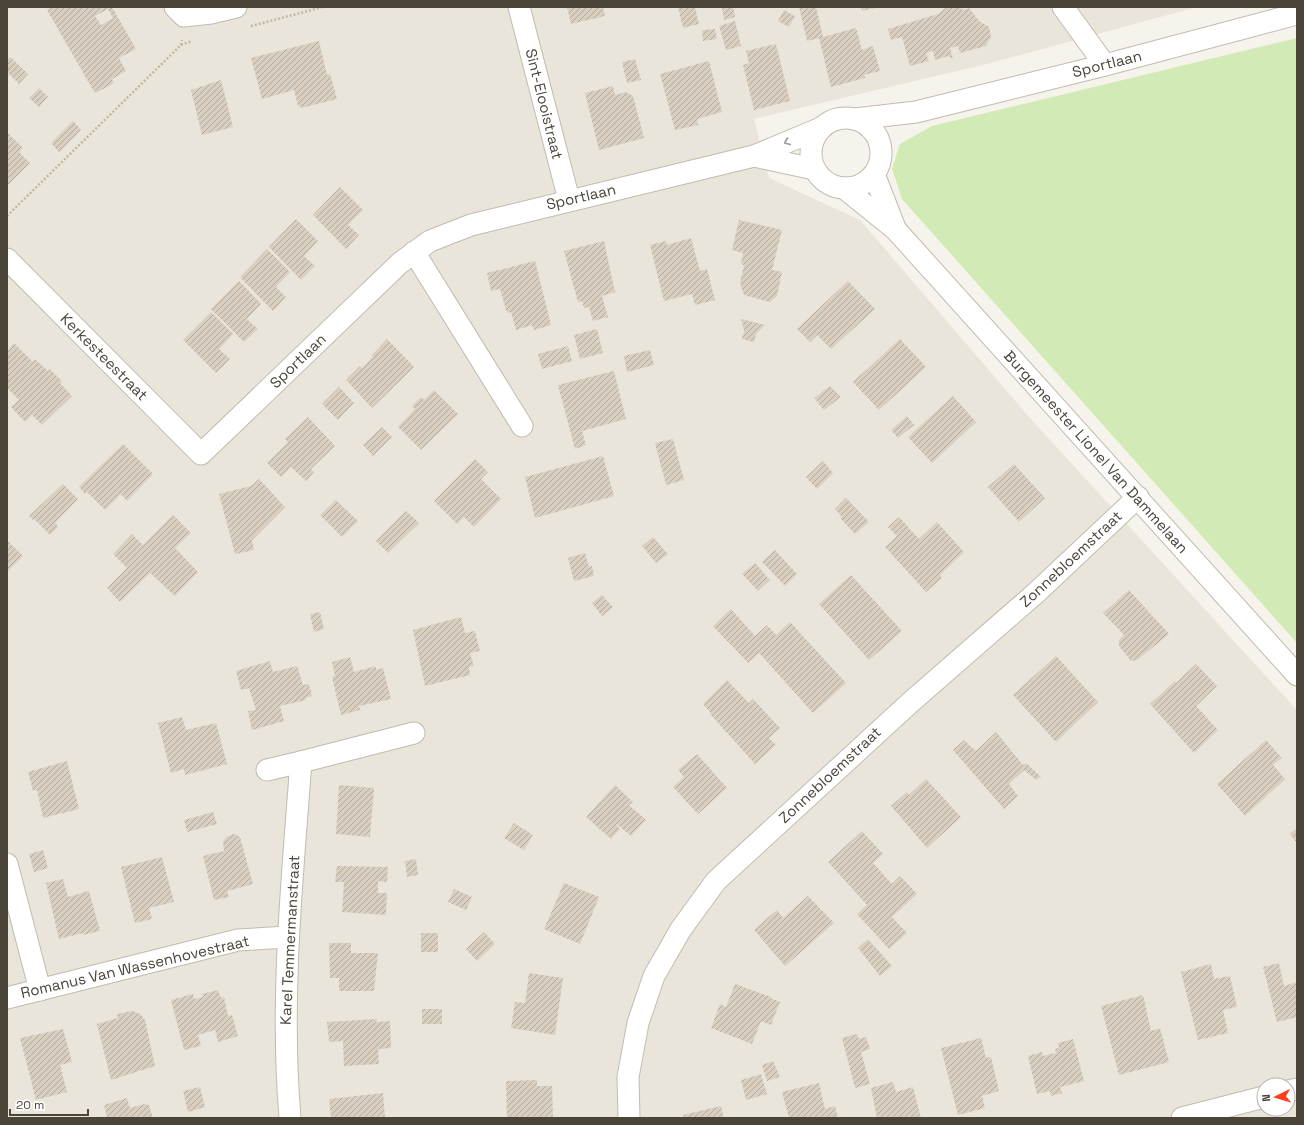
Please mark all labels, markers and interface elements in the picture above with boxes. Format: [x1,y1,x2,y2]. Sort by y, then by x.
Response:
street label: Sportlaan [1070,46,1144,81]
street label: Sint-Elooistraat [522,47,567,161]
one-way arrow [784,137,791,145]
street label: Sportlaan [544,179,618,214]
street label: Kerkesteestraat [57,309,152,404]
street label: Sportlaan [266,329,330,392]
street label: Burgemeester Lionel Van Dammelaan [1000,346,1193,557]
street label: Zonnebloemstraat [1016,506,1126,611]
street label: Zonnebloemstraat [775,722,885,827]
street label: Karel Temmermanstraat [276,854,303,1025]
street label: Romanus Van Wassenhovestraat [19,931,251,1002]
north arrow [1256,1077,1296,1117]
scale bar [10,1091,88,1117]
text: N [1259,1094,1273,1102]
text: 20 m [16,1097,44,1113]

